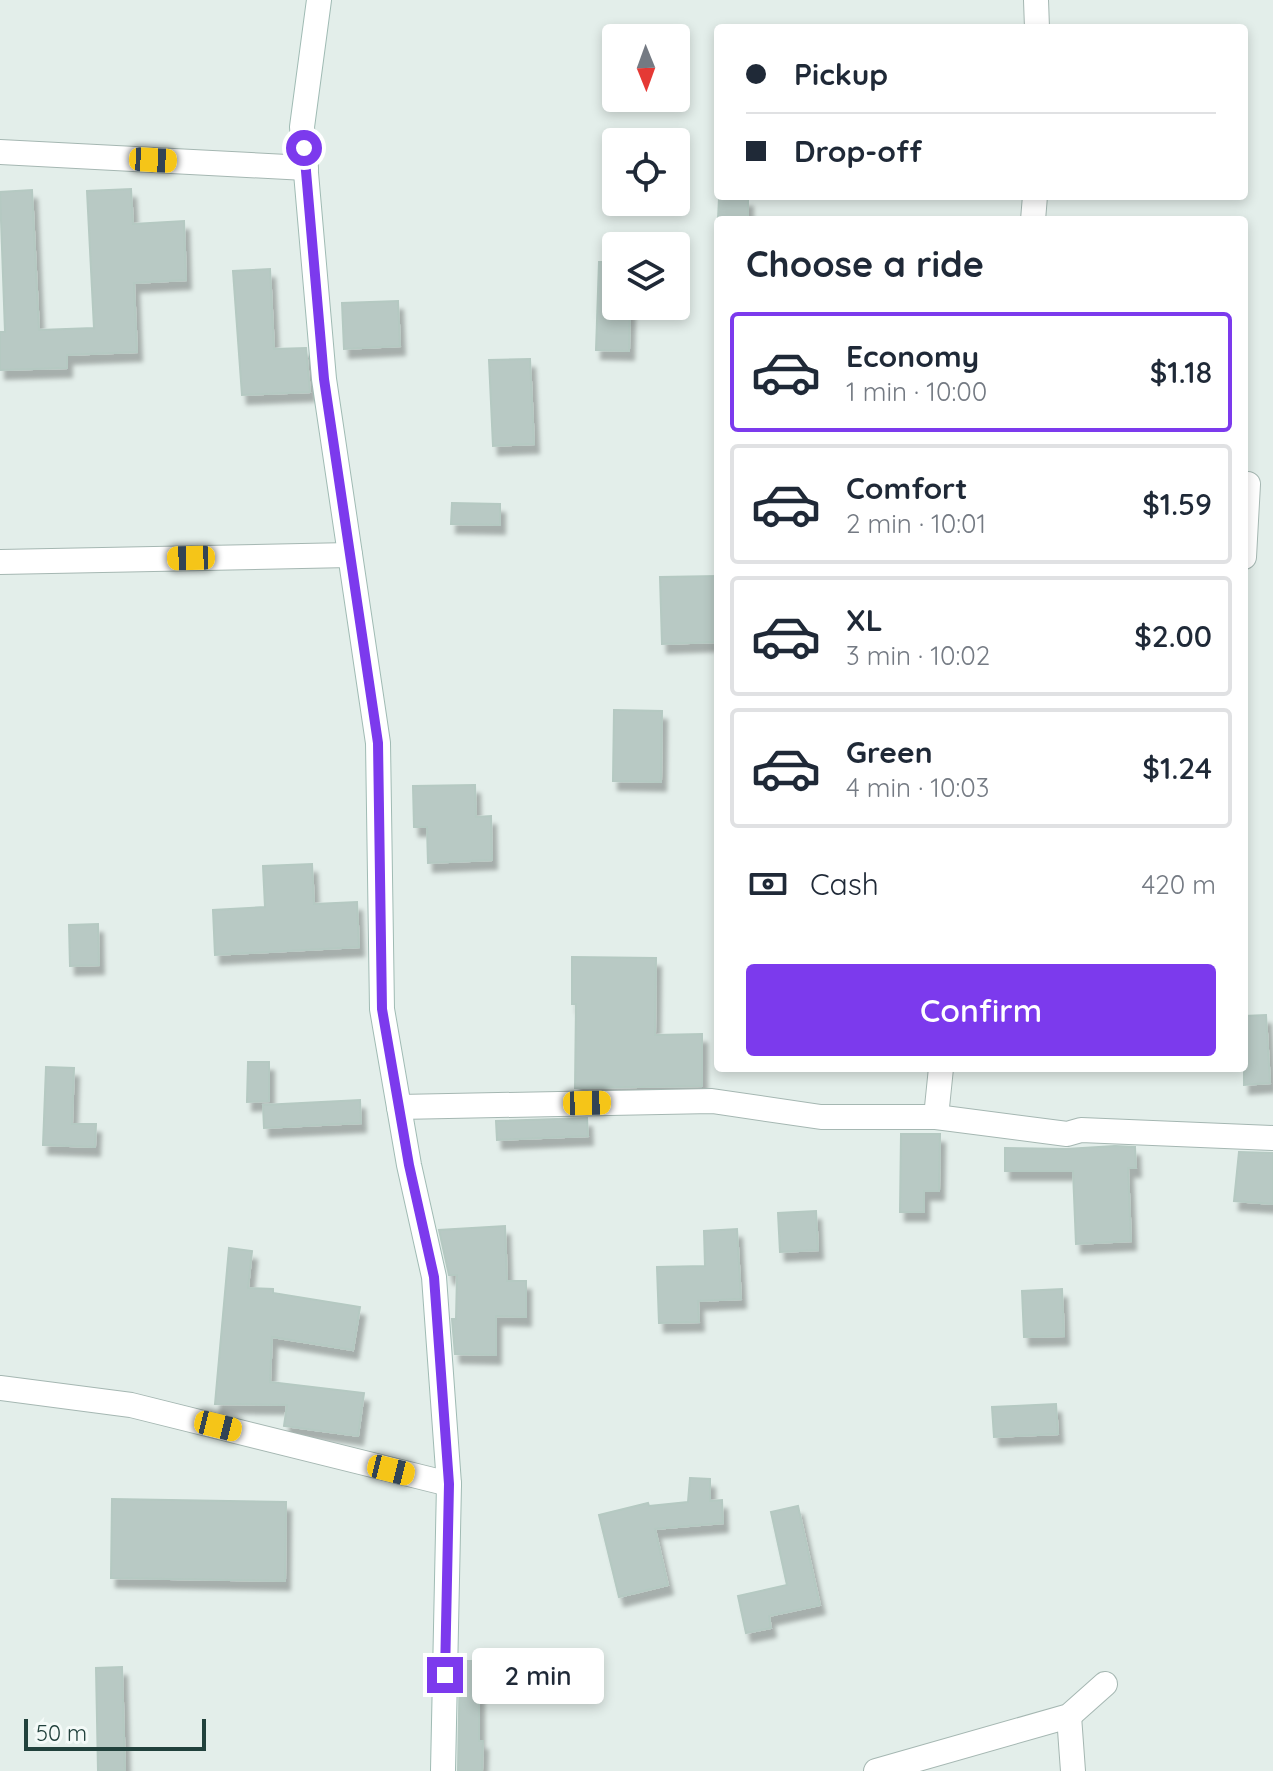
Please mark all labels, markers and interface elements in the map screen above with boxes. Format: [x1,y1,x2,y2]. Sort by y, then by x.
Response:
north arrow [602,24,690,112]
map controls [602,24,690,320]
text: Pickup [794,55,888,93]
button: locate [602,128,690,216]
route start [286,130,322,166]
text: Drop-off [794,132,922,170]
car [128,147,178,173]
button: layers [602,232,690,320]
text: Choose a ride [746,241,984,286]
icon: car [750,336,822,408]
text: Economy [846,337,979,375]
text: $1.18 [1150,353,1212,391]
text: 1 min · 10:00 [846,375,987,408]
icon: car [750,468,822,540]
text: Comfort [846,469,967,507]
text: $1.59 [1142,485,1212,523]
text: 2 min · 10:01 [846,507,986,540]
car [167,546,215,570]
icon: car [750,600,822,672]
text: XL [846,601,883,639]
text: $2.00 [1134,617,1212,655]
text: 3 min · 10:02 [846,639,990,672]
icon: car [750,732,822,804]
text: Green [846,733,933,771]
text: $1.24 [1142,749,1212,787]
text: 4 min · 10:03 [846,771,989,804]
icon: cash [746,862,790,906]
text: Cash [810,865,879,903]
text: 420 m [1142,868,1216,901]
button: Confirm [746,964,1216,1056]
car [563,1091,611,1115]
car [192,1409,244,1443]
car [365,1453,417,1487]
callout: 2 min [473,1647,605,1703]
route end [427,1657,463,1693]
text: 2 min [504,1659,572,1692]
scale bar [24,1715,206,1751]
text: 50 m [36,1719,87,1747]

